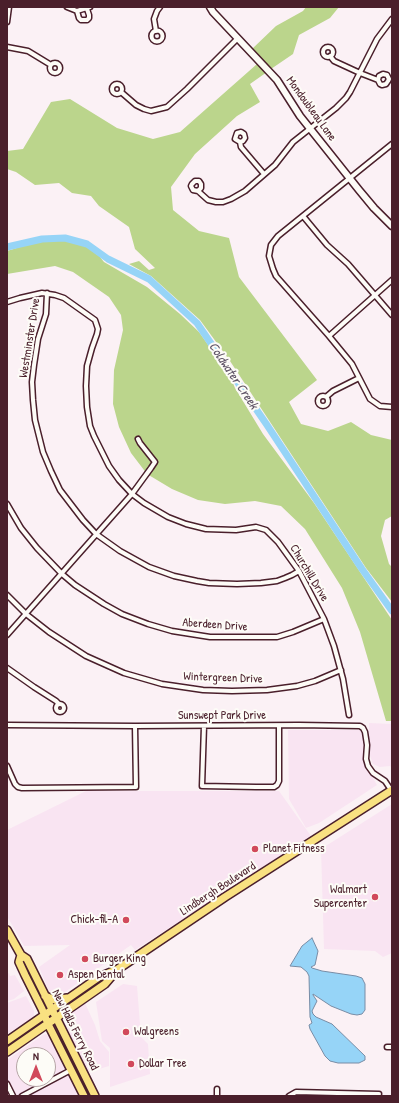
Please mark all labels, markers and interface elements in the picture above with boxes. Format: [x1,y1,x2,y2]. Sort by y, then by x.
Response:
street label: Mondoubleau Lane [283,74,339,144]
street label: Westminster Drive [17,297,43,379]
water label: Coldwater Creek [205,340,261,412]
street label: Churchill Drive [286,542,332,604]
street label: Aberdeen Drive [182,616,248,634]
street label: Wintergreen Drive [183,669,263,687]
street label: Sunswept Park Drive [178,709,266,723]
place label: Planet Fitness [263,842,325,856]
marker: Planet Fitness [250,844,260,854]
street label: Lindbergh Boulevard [178,859,258,919]
place label: Walmart Supercenter [314,883,367,911]
marker: Walmart Supercenter [370,892,380,902]
place label: Chick-fil-A [71,913,118,927]
marker: Chick-fil-A [121,915,131,925]
place label: Burger King [93,952,146,966]
marker: Burger King [80,954,90,964]
place label: Aspen Dental [68,968,124,982]
marker: Aspen Dental [55,970,65,980]
street label: New Halls Ferry Road [49,987,101,1073]
place label: Walgreens [134,1025,179,1039]
marker: Walgreens [121,1027,131,1037]
north arrow [16,1047,56,1087]
text: N [33,1049,39,1063]
place label: Dollar Tree [139,1057,187,1071]
marker: Dollar Tree [126,1059,136,1069]

